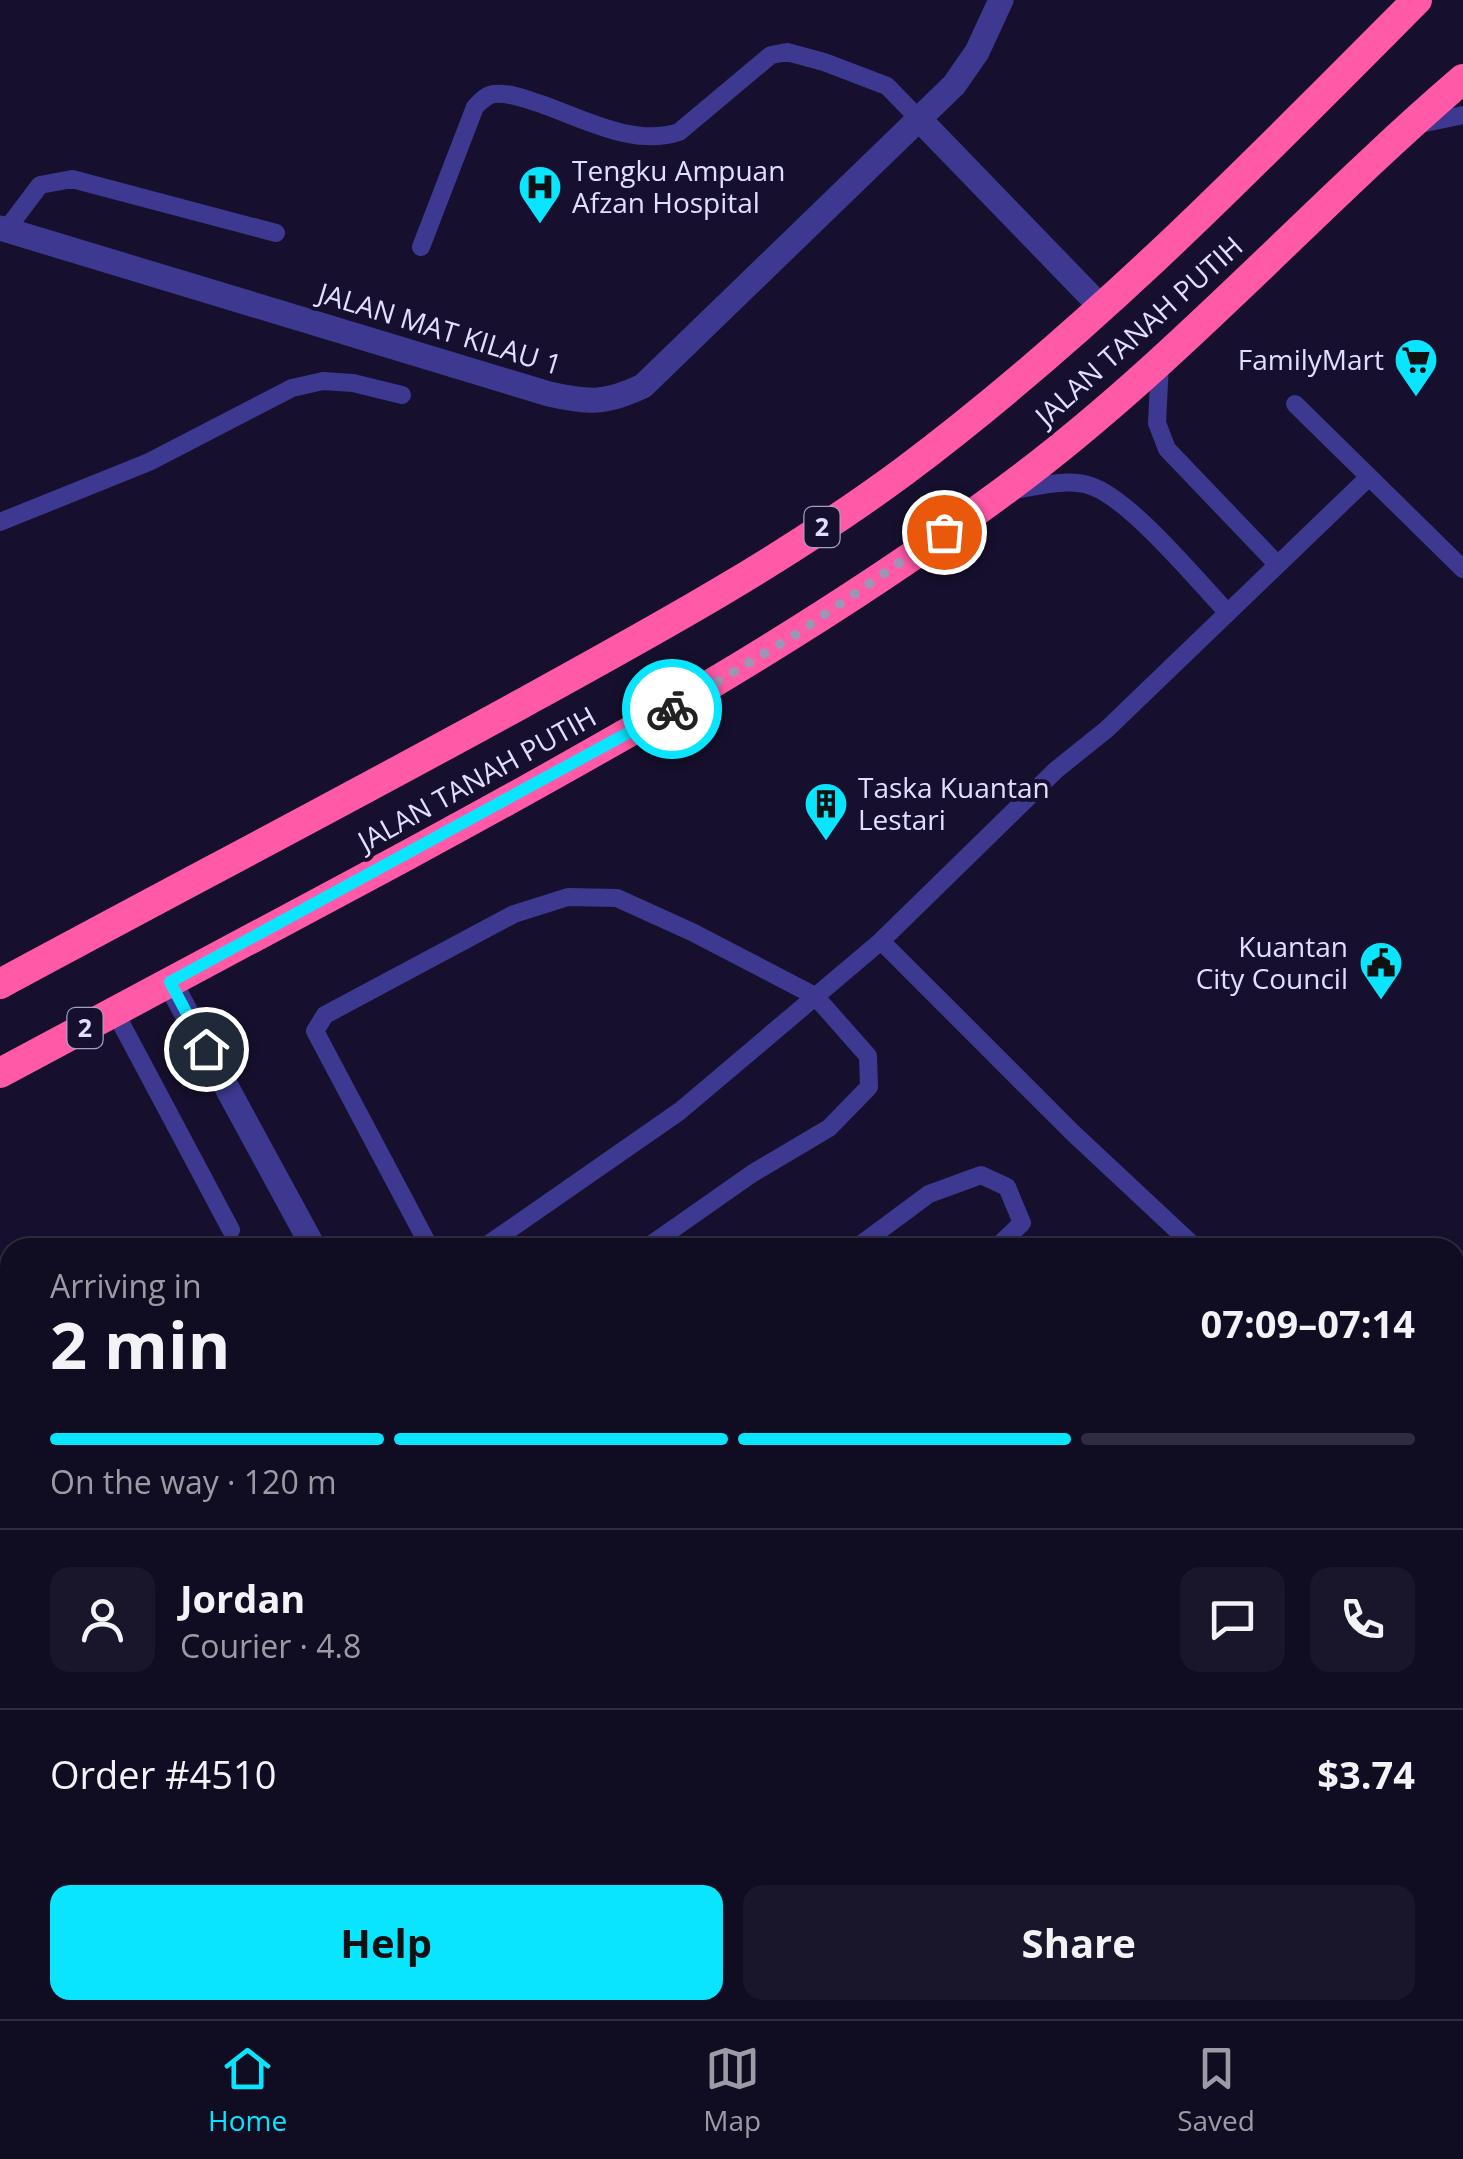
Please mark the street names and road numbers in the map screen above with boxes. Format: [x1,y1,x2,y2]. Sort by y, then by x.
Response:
street label: JALAN TANAH PUTIH [1024,227,1250,436]
street label: JALAN MAT KILAU 1 [311,272,567,383]
road number: 2 [804,507,840,547]
street label: JALAN TANAH PUTIH [348,697,602,861]
road number: 2 [68,1008,102,1048]

